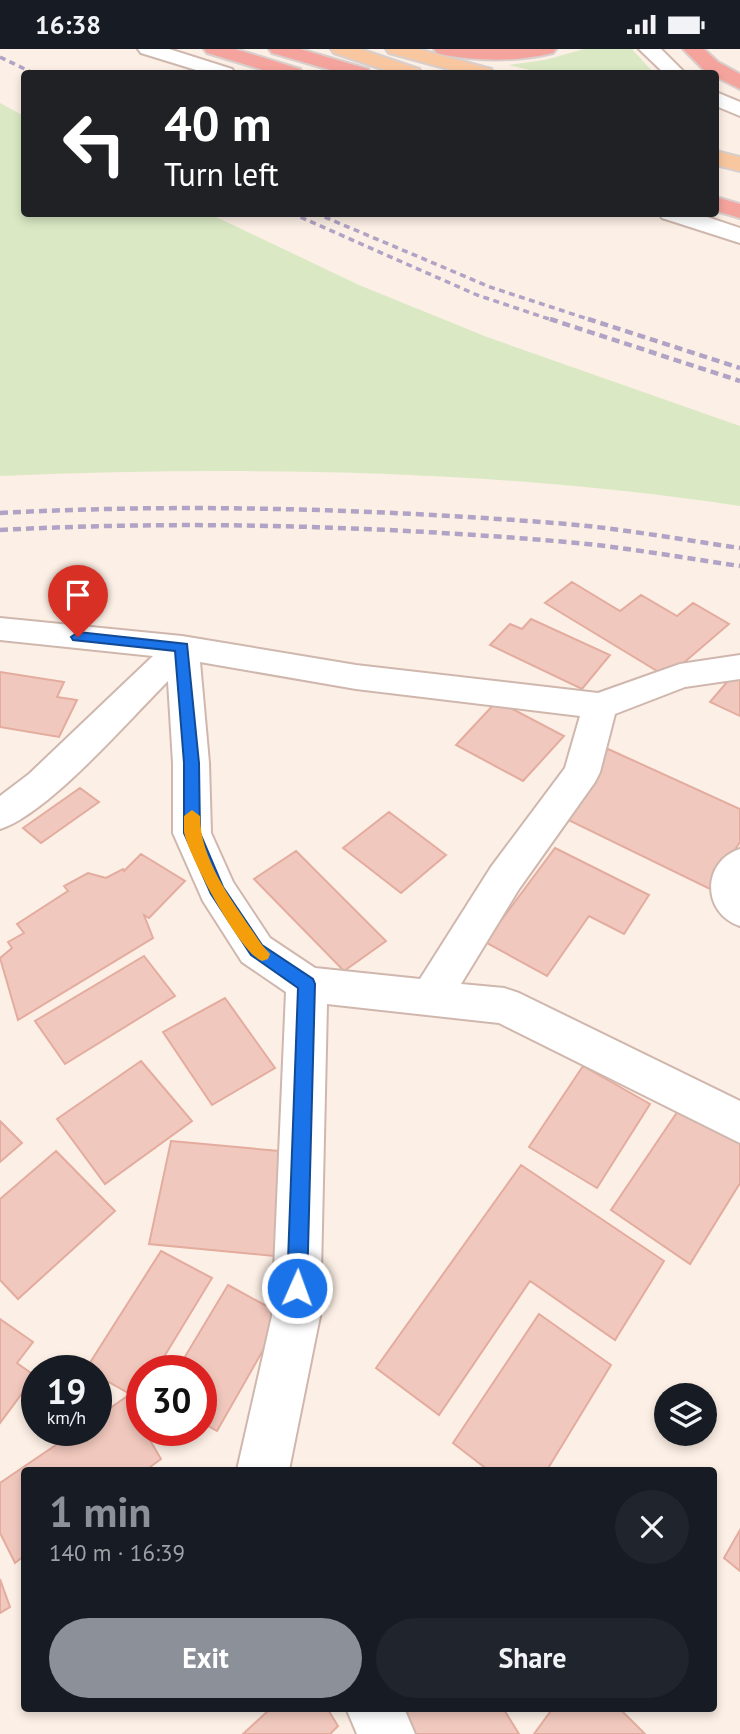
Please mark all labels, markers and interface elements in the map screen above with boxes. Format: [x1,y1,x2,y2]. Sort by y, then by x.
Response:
text: 16:38 [35,8,101,41]
text: 40 m [164,91,271,155]
icon: left [49,98,140,189]
text: Turn left [164,153,279,195]
pin [48,565,108,637]
icon: arrive [59,576,97,614]
position arrow [260,1251,334,1325]
speed limit sign: 30 [126,1355,217,1446]
text: 19 [47,1368,86,1414]
map controls [654,1383,717,1446]
button: layers [654,1383,717,1446]
text: km/h [47,1406,86,1429]
text: 1 min [49,1484,151,1539]
button: close [615,1490,689,1564]
text: 140 m · 16:39 [49,1538,185,1567]
button: Exit [49,1618,362,1698]
button: Share [376,1618,689,1698]

